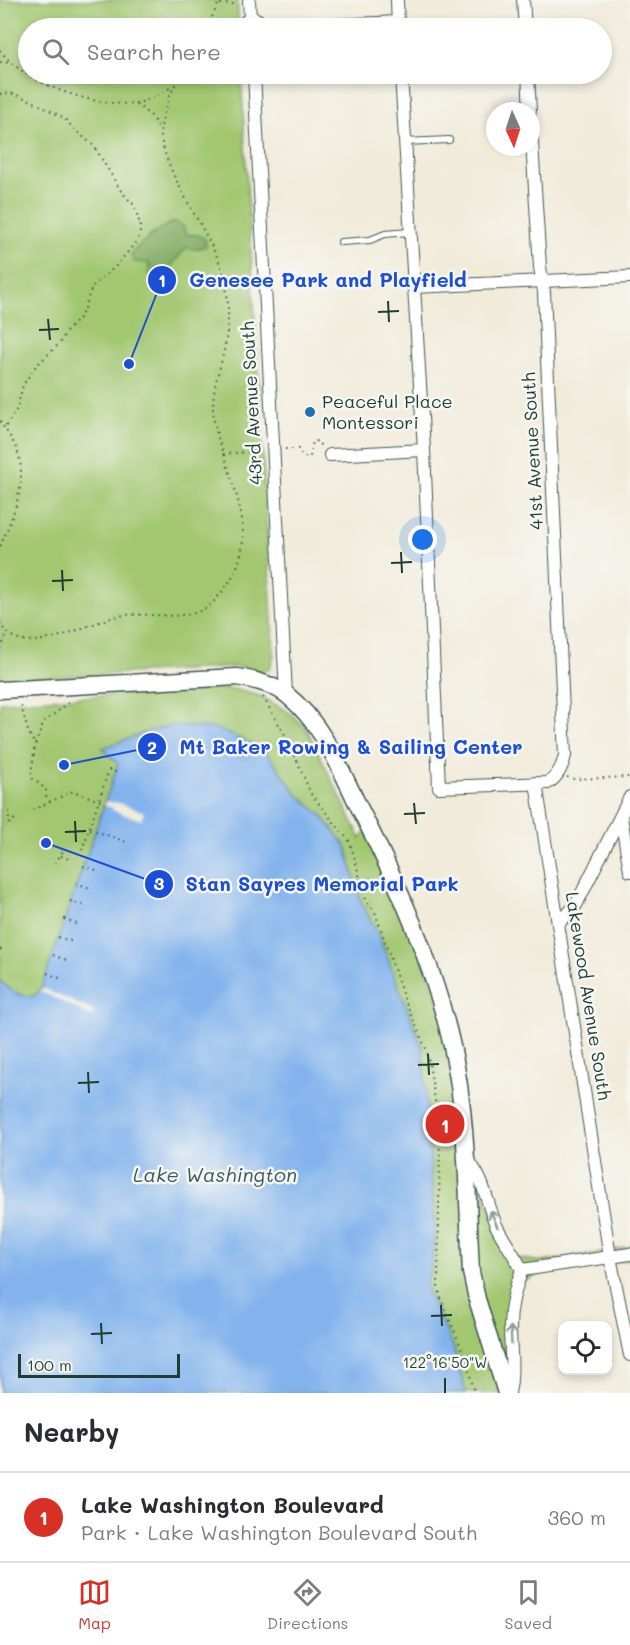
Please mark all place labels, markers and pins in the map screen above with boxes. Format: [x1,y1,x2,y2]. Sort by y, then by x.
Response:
callout: Genesee Park and Playfield [147,261,479,299]
place label: Peaceful Place Montessori [322,389,453,434]
marker: Peaceful Place Montessori [303,405,317,419]
callout: Mt Baker Rowing & Sailing Center [137,728,534,766]
callout: Stan Sayres Memorial Park [144,865,470,903]
pin: 1 [426,1102,464,1146]

